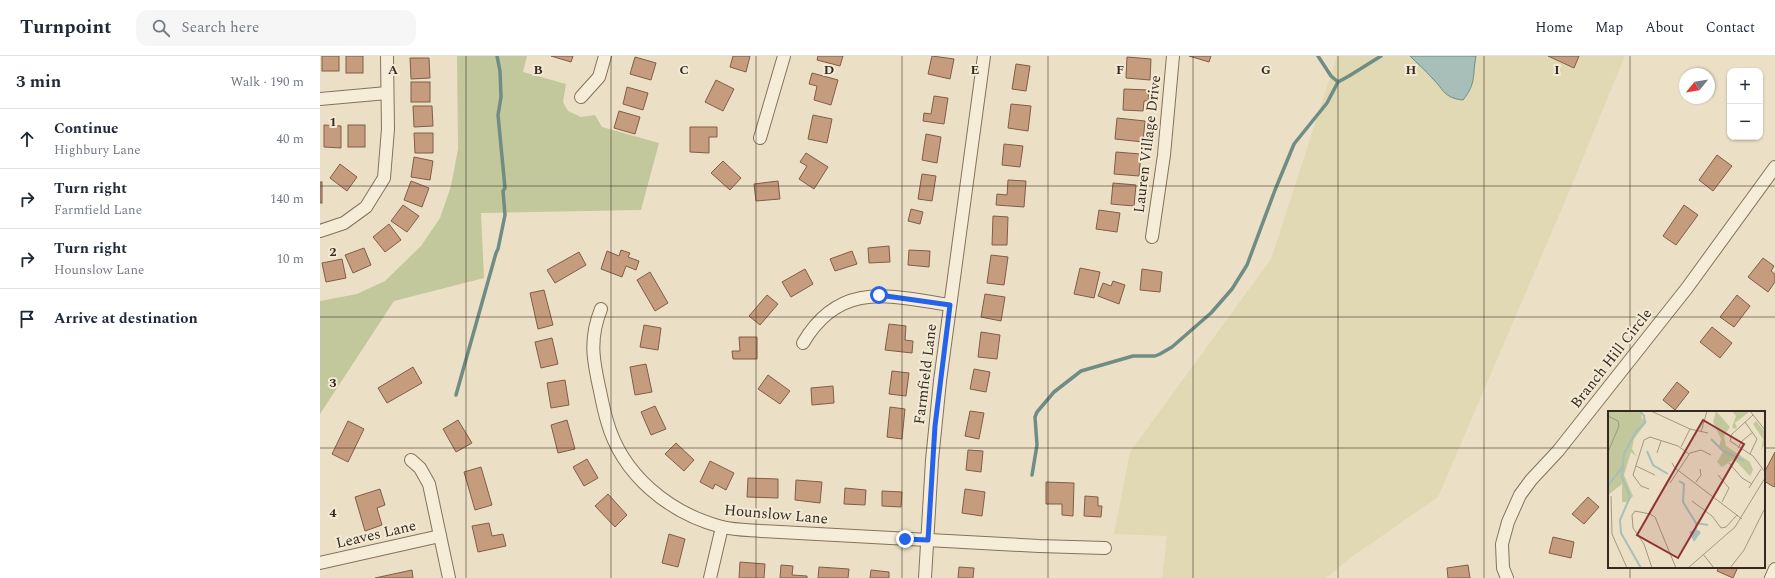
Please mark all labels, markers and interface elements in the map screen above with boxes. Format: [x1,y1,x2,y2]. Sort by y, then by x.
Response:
search box [136,10,416,46]
text: Turnpoint [20,13,112,42]
text: Search here [182,16,259,39]
icon: search [150,17,172,39]
text: Home [1535,17,1573,38]
text: Map [1595,17,1623,38]
text: About [1645,17,1684,38]
text: Contact [1706,17,1755,38]
text: A [388,60,398,80]
text: B [533,60,543,80]
text: C [679,60,689,80]
text: D [824,60,834,80]
text: E [971,60,980,80]
text: F [1116,60,1124,80]
text: G [1261,60,1271,80]
text: H [1406,60,1417,80]
text: I [1554,60,1560,80]
north arrow [1679,68,1715,104]
map controls [1727,68,1763,140]
button: + [1727,68,1763,104]
text: 3 min [16,69,61,95]
text: Walk · 190 m [230,72,304,92]
street label: Lauren Village Drive [1128,74,1167,214]
button: − [1727,104,1763,140]
text: 1 [329,112,337,132]
text: Continue [54,117,119,140]
icon: ahead [16,128,38,150]
text: 40 m [277,129,304,149]
text: Highbury Lane [54,140,141,160]
text: Turn right [54,177,127,200]
icon: right [16,188,38,210]
text: 140 m [270,189,304,209]
text: Farmfield Lane [54,200,142,220]
text: Turn right [54,237,127,260]
text: 2 [329,242,337,262]
icon: right [16,248,38,270]
text: 10 m [277,249,304,269]
text: Hounslow Lane [54,260,144,280]
route start [870,286,888,304]
street label: Branch Hill Circle [1565,303,1658,413]
text: Arrive at destination [54,307,198,330]
icon: arrive [16,308,38,330]
street label: Farmfield Lane [908,322,943,426]
text: 3 [329,373,337,393]
inset map [1608,411,1765,568]
street label: Hounslow Lane [723,498,829,530]
text: 4 [329,503,337,523]
street label: Leaves Lane [334,514,418,555]
route end [896,530,914,548]

